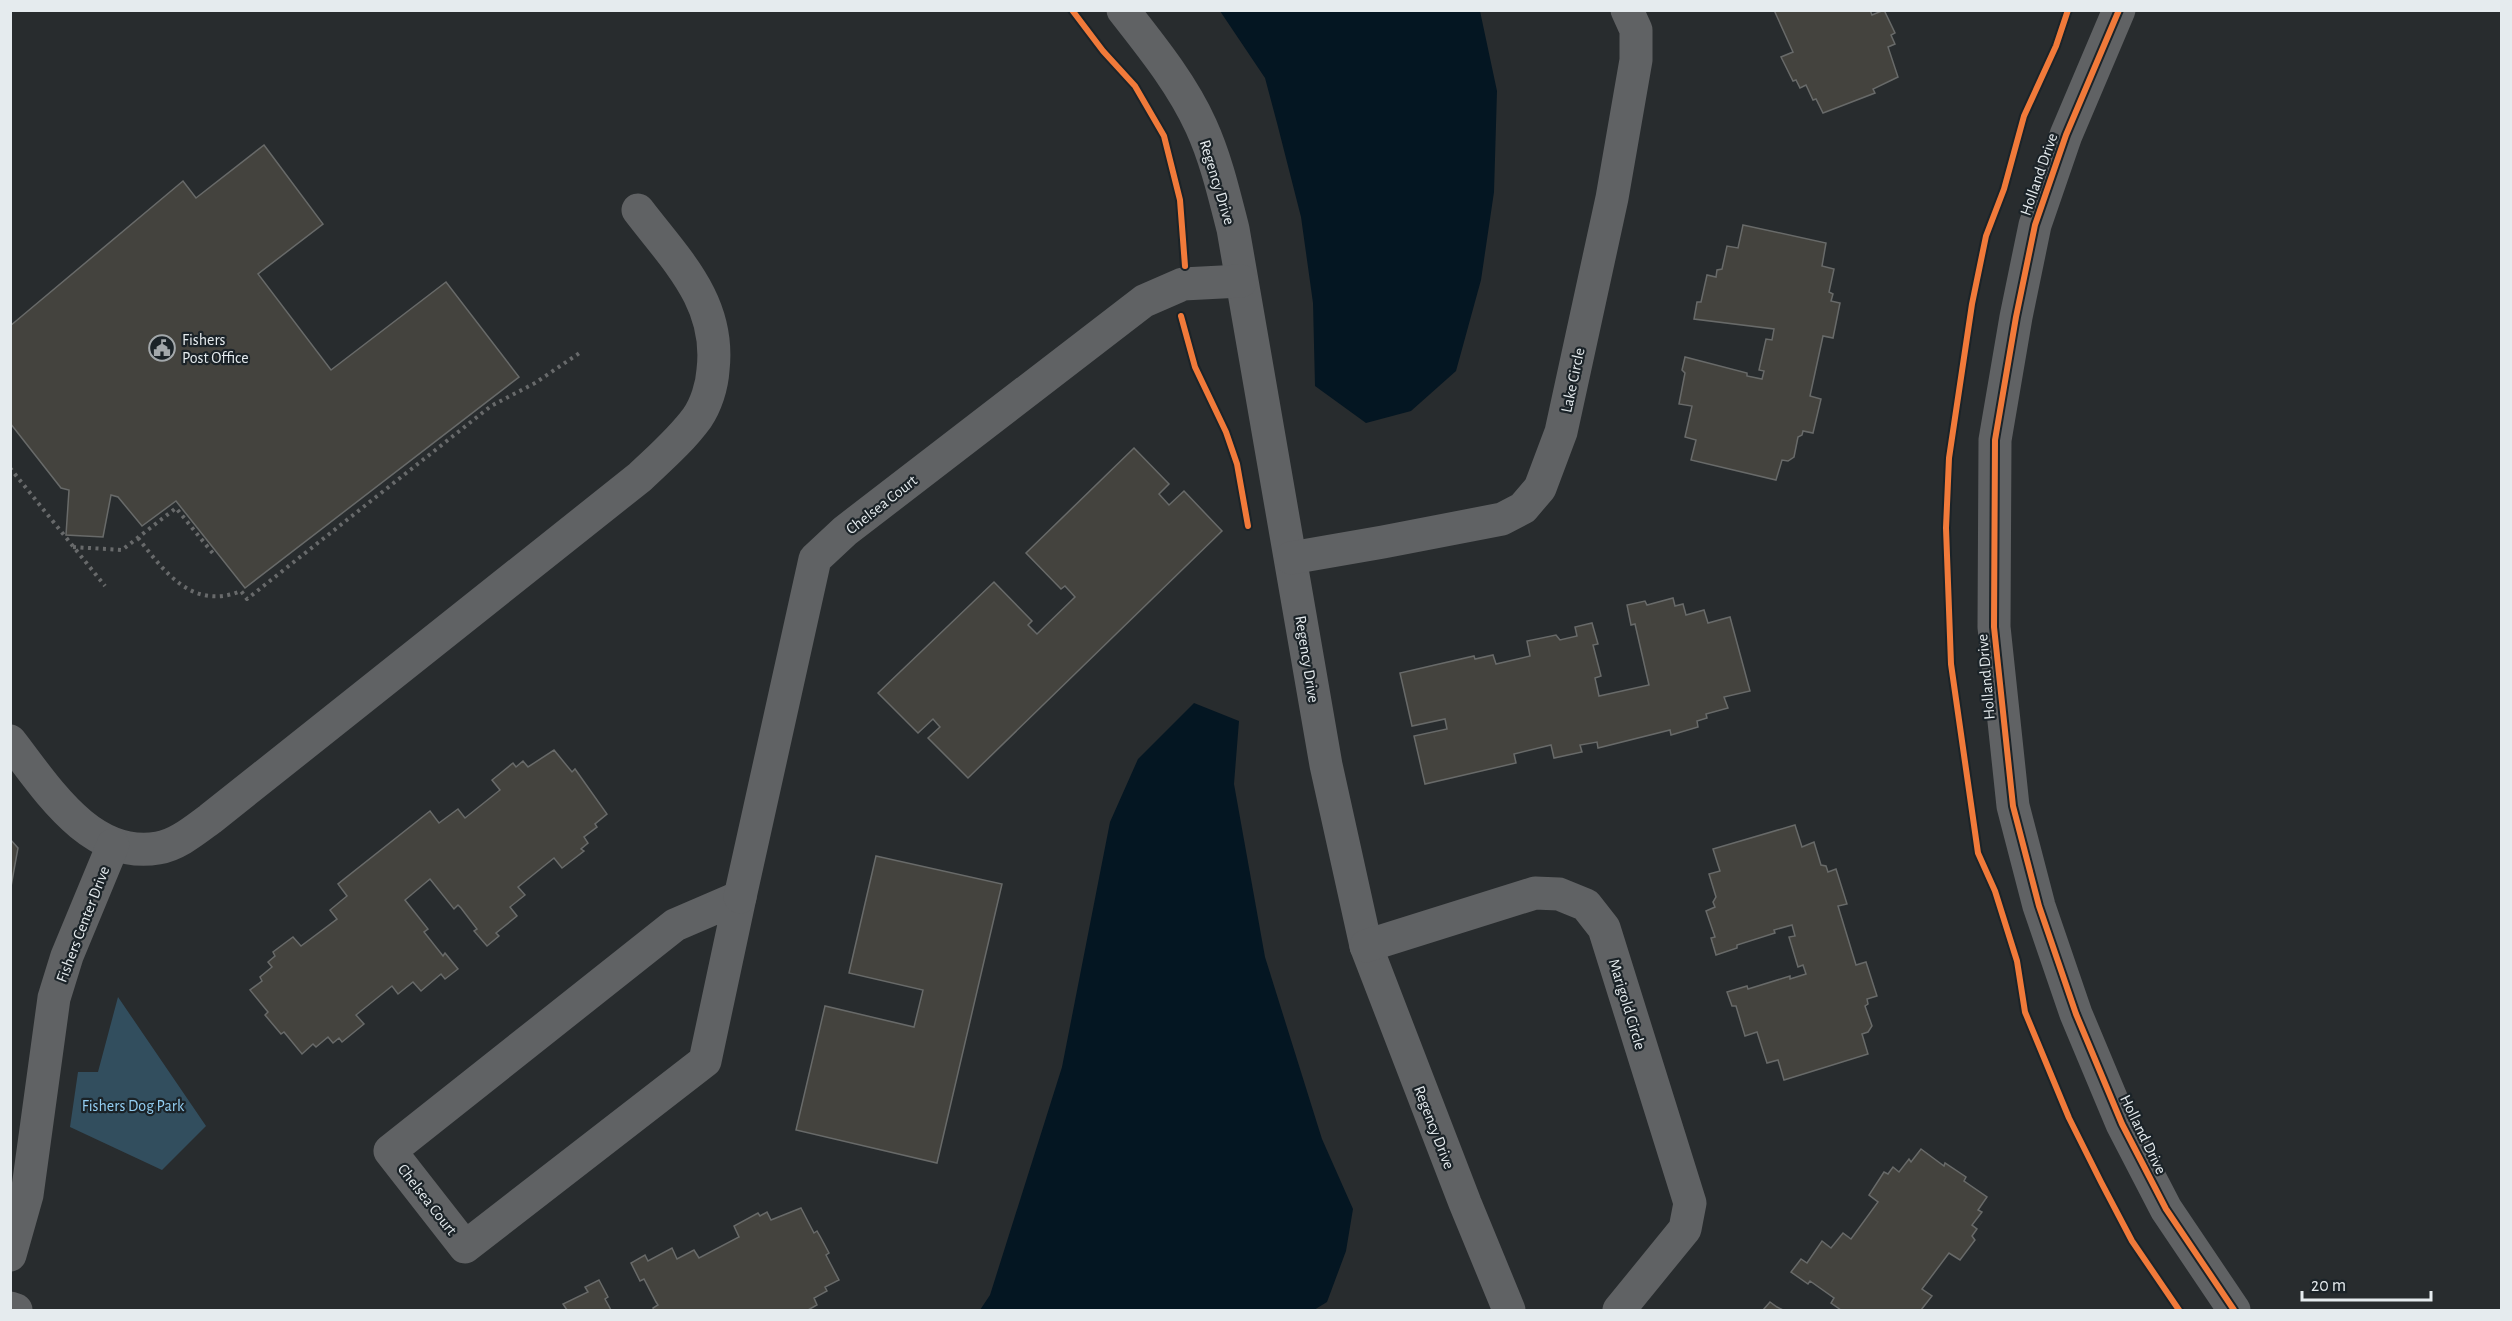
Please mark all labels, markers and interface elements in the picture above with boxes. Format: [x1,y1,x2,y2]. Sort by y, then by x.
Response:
street label: Holland Drive [2017,131,2061,218]
street label: Regency Drive [1196,138,1238,227]
place label: Fishers Post Office [182,332,249,366]
public building icon: Fishers Post Office [147,333,177,363]
street label: Lake Circle [1558,346,1588,414]
street label: Chelsea Court [843,472,920,537]
street label: Regency Drive [1291,615,1322,704]
street label: Holland Drive [1974,633,1998,720]
street label: Fishers Center Drive [53,864,112,985]
street label: Marigold Circle [1606,957,1648,1052]
street label: Regency Drive [1410,1083,1457,1172]
street label: Holland Drive [2117,1092,2169,1177]
park label: Fishers Dog Park [82,1098,185,1114]
street label: Chelsea Court [395,1161,460,1238]
scale bar [2302,1264,2431,1302]
text: 20 m [2311,1277,2346,1295]

